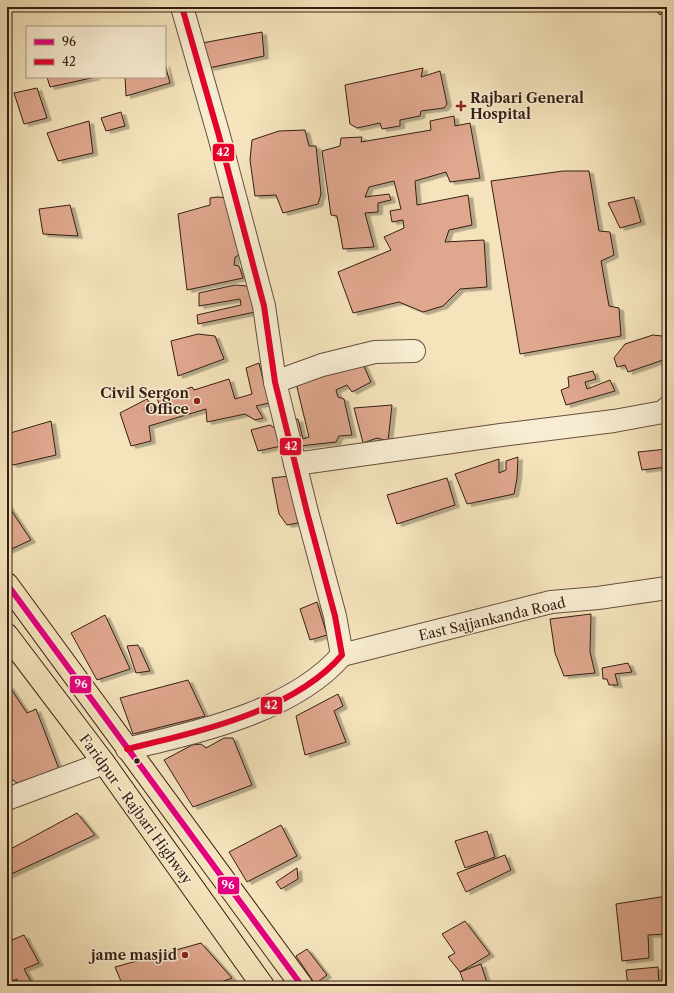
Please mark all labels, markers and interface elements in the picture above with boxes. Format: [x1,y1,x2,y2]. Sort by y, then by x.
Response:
legend [26,26,166,78]
text: 96 [62,34,76,49]
text: 42 [62,54,76,69]
place label: Rajbari General Hospital [470,89,584,123]
marker: Rajbari General Hospital [455,100,467,112]
line badge: 42 [212,143,235,162]
text: 42 [216,145,230,159]
place label: Civil Sergon Office [100,384,189,418]
marker: Civil Sergon Office [192,396,202,406]
line badge: 42 [279,437,302,456]
text: 42 [284,439,298,453]
street label: East Sajjankanda Road [417,593,568,645]
line badge: 96 [69,675,92,694]
text: 96 [74,677,88,691]
line badge: 42 [260,696,283,715]
text: 42 [264,698,278,712]
street label: Faridpur - Rajbari Highway [76,731,197,888]
unlabelled marker [132,756,142,766]
line badge: 96 [217,876,240,895]
text: 96 [221,878,235,892]
place label: jame masjid [88,946,178,964]
marker: jame masjid [180,950,190,960]

